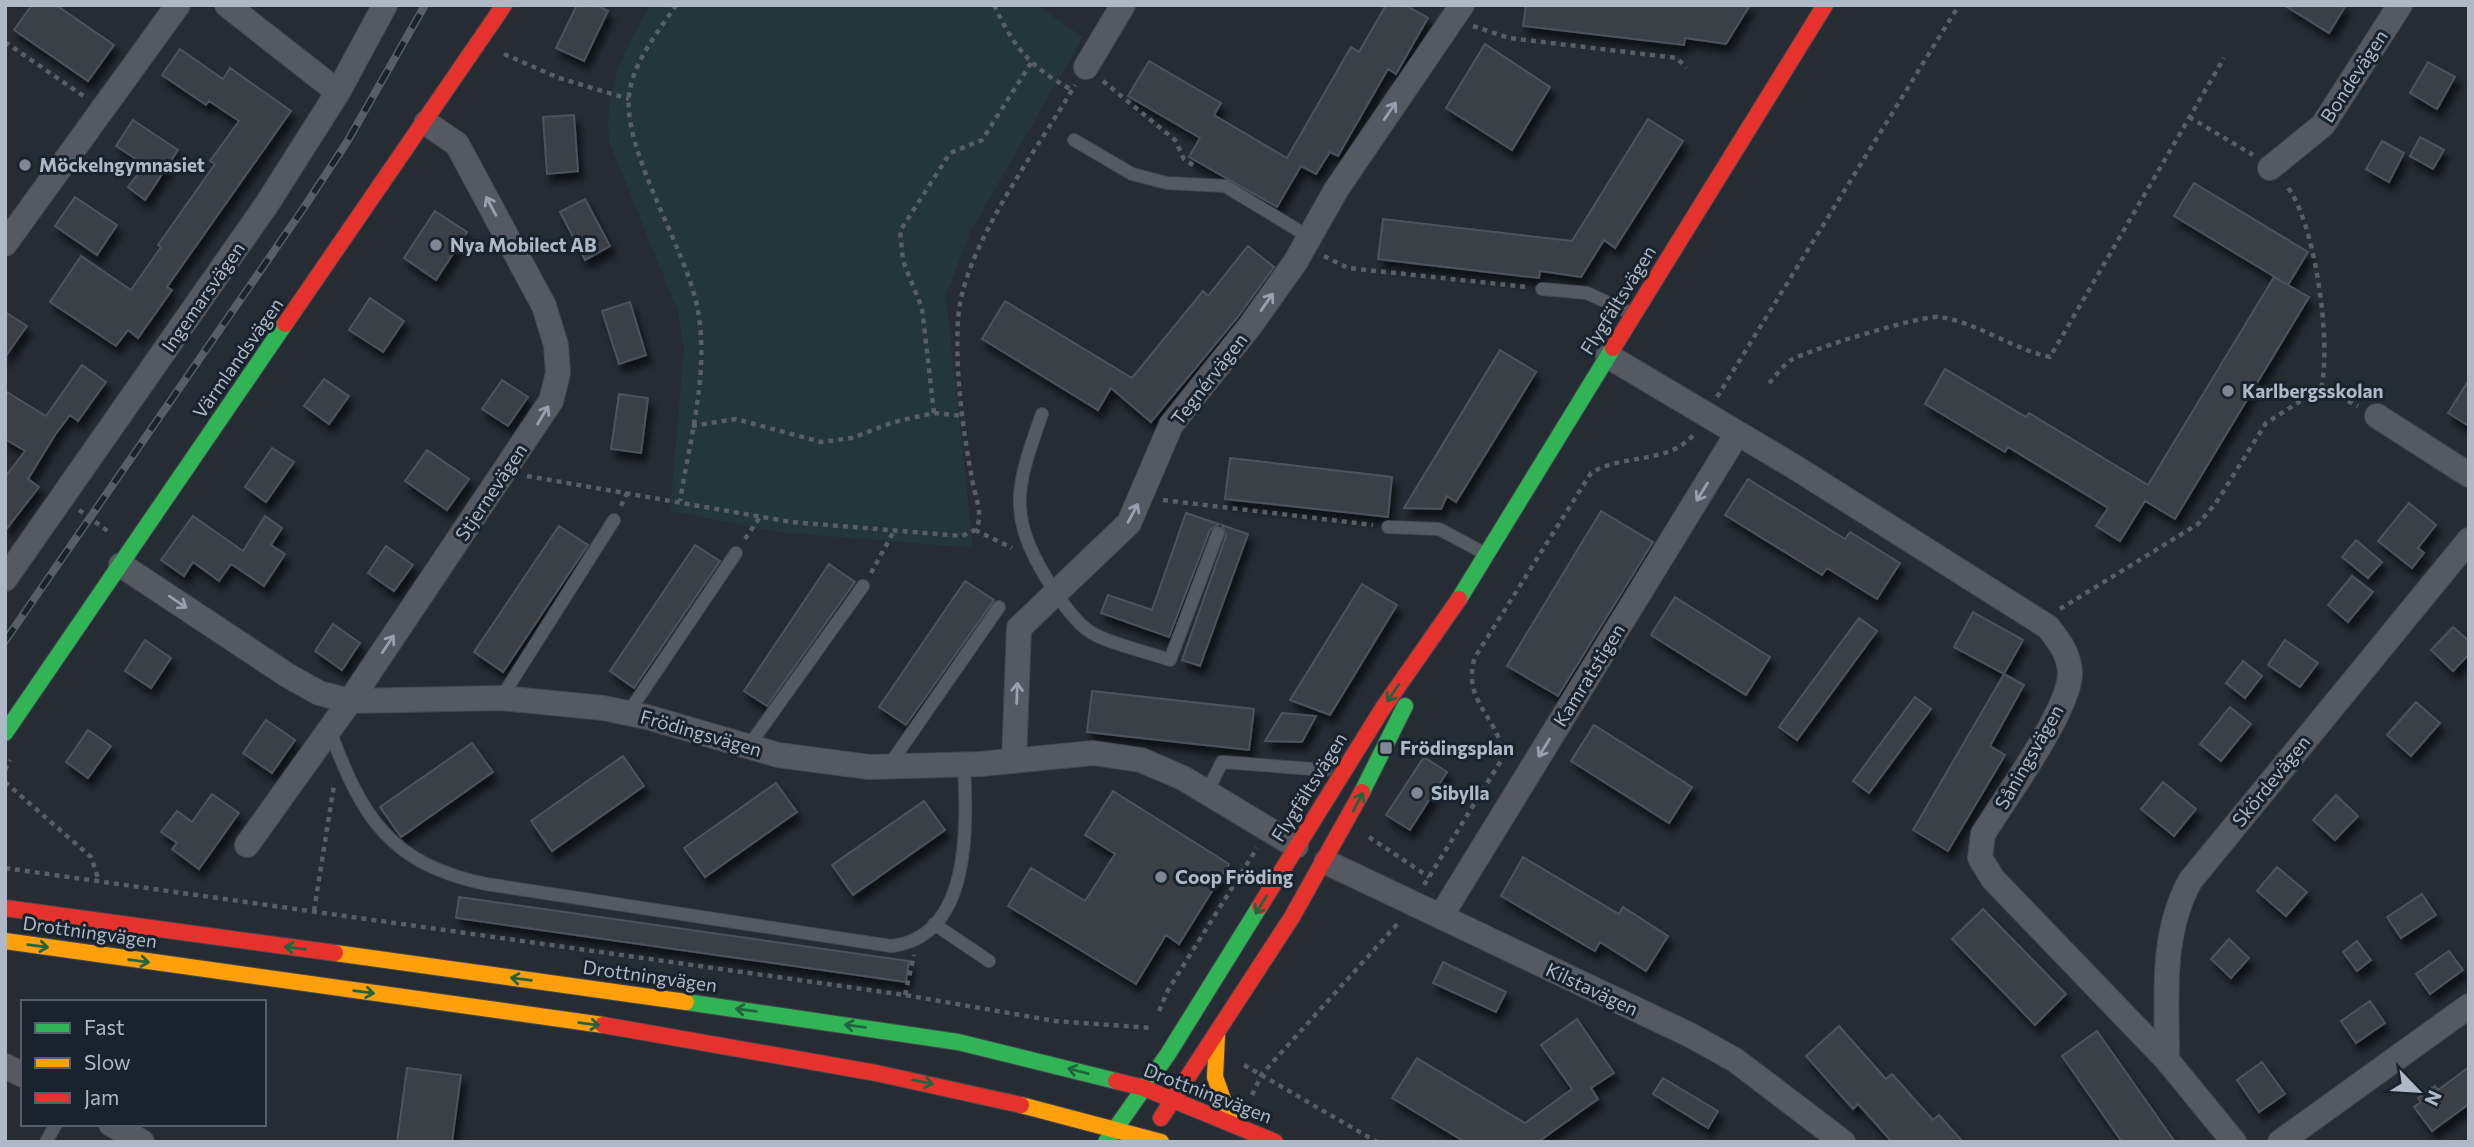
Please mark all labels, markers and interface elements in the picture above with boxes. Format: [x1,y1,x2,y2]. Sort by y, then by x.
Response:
street label: Bondevägen [2315,25,2392,126]
one-way arrow [1383,102,1397,121]
place label: Möckelngymnasiet [39,153,205,176]
marker: Möckelngymnasiet [17,157,33,173]
one-way arrow [484,196,497,217]
place label: Nya Mobilect AB [450,233,597,256]
street label: Ingemarsvägen [156,237,249,356]
marker: Nya Mobilect AB [428,237,444,253]
street label: Flygfältsvägen [1575,241,1660,359]
street label: Värmlandsvägen [188,293,288,422]
one-way arrow [1260,293,1274,312]
street label: Tegnérvägen [1166,328,1252,429]
place label: Karlbergsskolan [2242,379,2383,402]
marker: Karlbergsskolan [2220,383,2236,399]
one-way arrow [536,406,550,426]
street label: Stjernevägen [450,439,532,545]
one-way arrow [1694,481,1708,501]
one-way arrow [1127,503,1141,524]
one-way arrow [168,595,187,610]
street label: Kamratstigen [1548,619,1629,730]
one-way arrow [381,635,395,654]
one-way arrow [1010,681,1023,704]
one-way arrow [1385,683,1400,702]
street label: Såningsvägen [1989,700,2068,813]
street label: Frödingsvägen [638,704,764,761]
street label: Flygfältsvägen [1266,728,1351,846]
street label: Skördevägen [2227,730,2314,831]
place label: Frödingsplan [1400,736,1514,759]
one-way arrow [1537,738,1551,758]
marker: Frödingsplan [1378,740,1394,756]
place label: Sibylla [1431,781,1489,804]
marker: Sibylla [1409,785,1425,801]
one-way arrow [1352,792,1366,813]
place label: Coop Fröding [1175,865,1294,888]
marker: Coop Fröding [1153,869,1169,885]
one-way arrow [1254,895,1268,915]
street label: Drottningvägen [21,911,159,952]
one-way arrow [26,940,49,953]
one-way arrow [285,942,307,955]
one-way arrow [127,954,150,967]
street label: Drottningvägen [581,955,719,996]
street label: Kilstavägen [1542,957,1642,1020]
one-way arrow [510,973,533,986]
one-way arrow [352,986,375,999]
legend [21,1000,266,1126]
one-way arrow [735,1004,758,1017]
text: Fast [84,1014,125,1039]
one-way arrow [578,1018,600,1031]
one-way arrow [844,1019,867,1032]
text: Slow [84,1049,131,1074]
north arrow [2383,1056,2453,1126]
street label: Drottningvägen [1141,1058,1276,1128]
one-way arrow [1067,1064,1090,1077]
one-way arrow [911,1076,934,1090]
text: Jam [84,1084,119,1109]
text: N [2420,1087,2447,1110]

